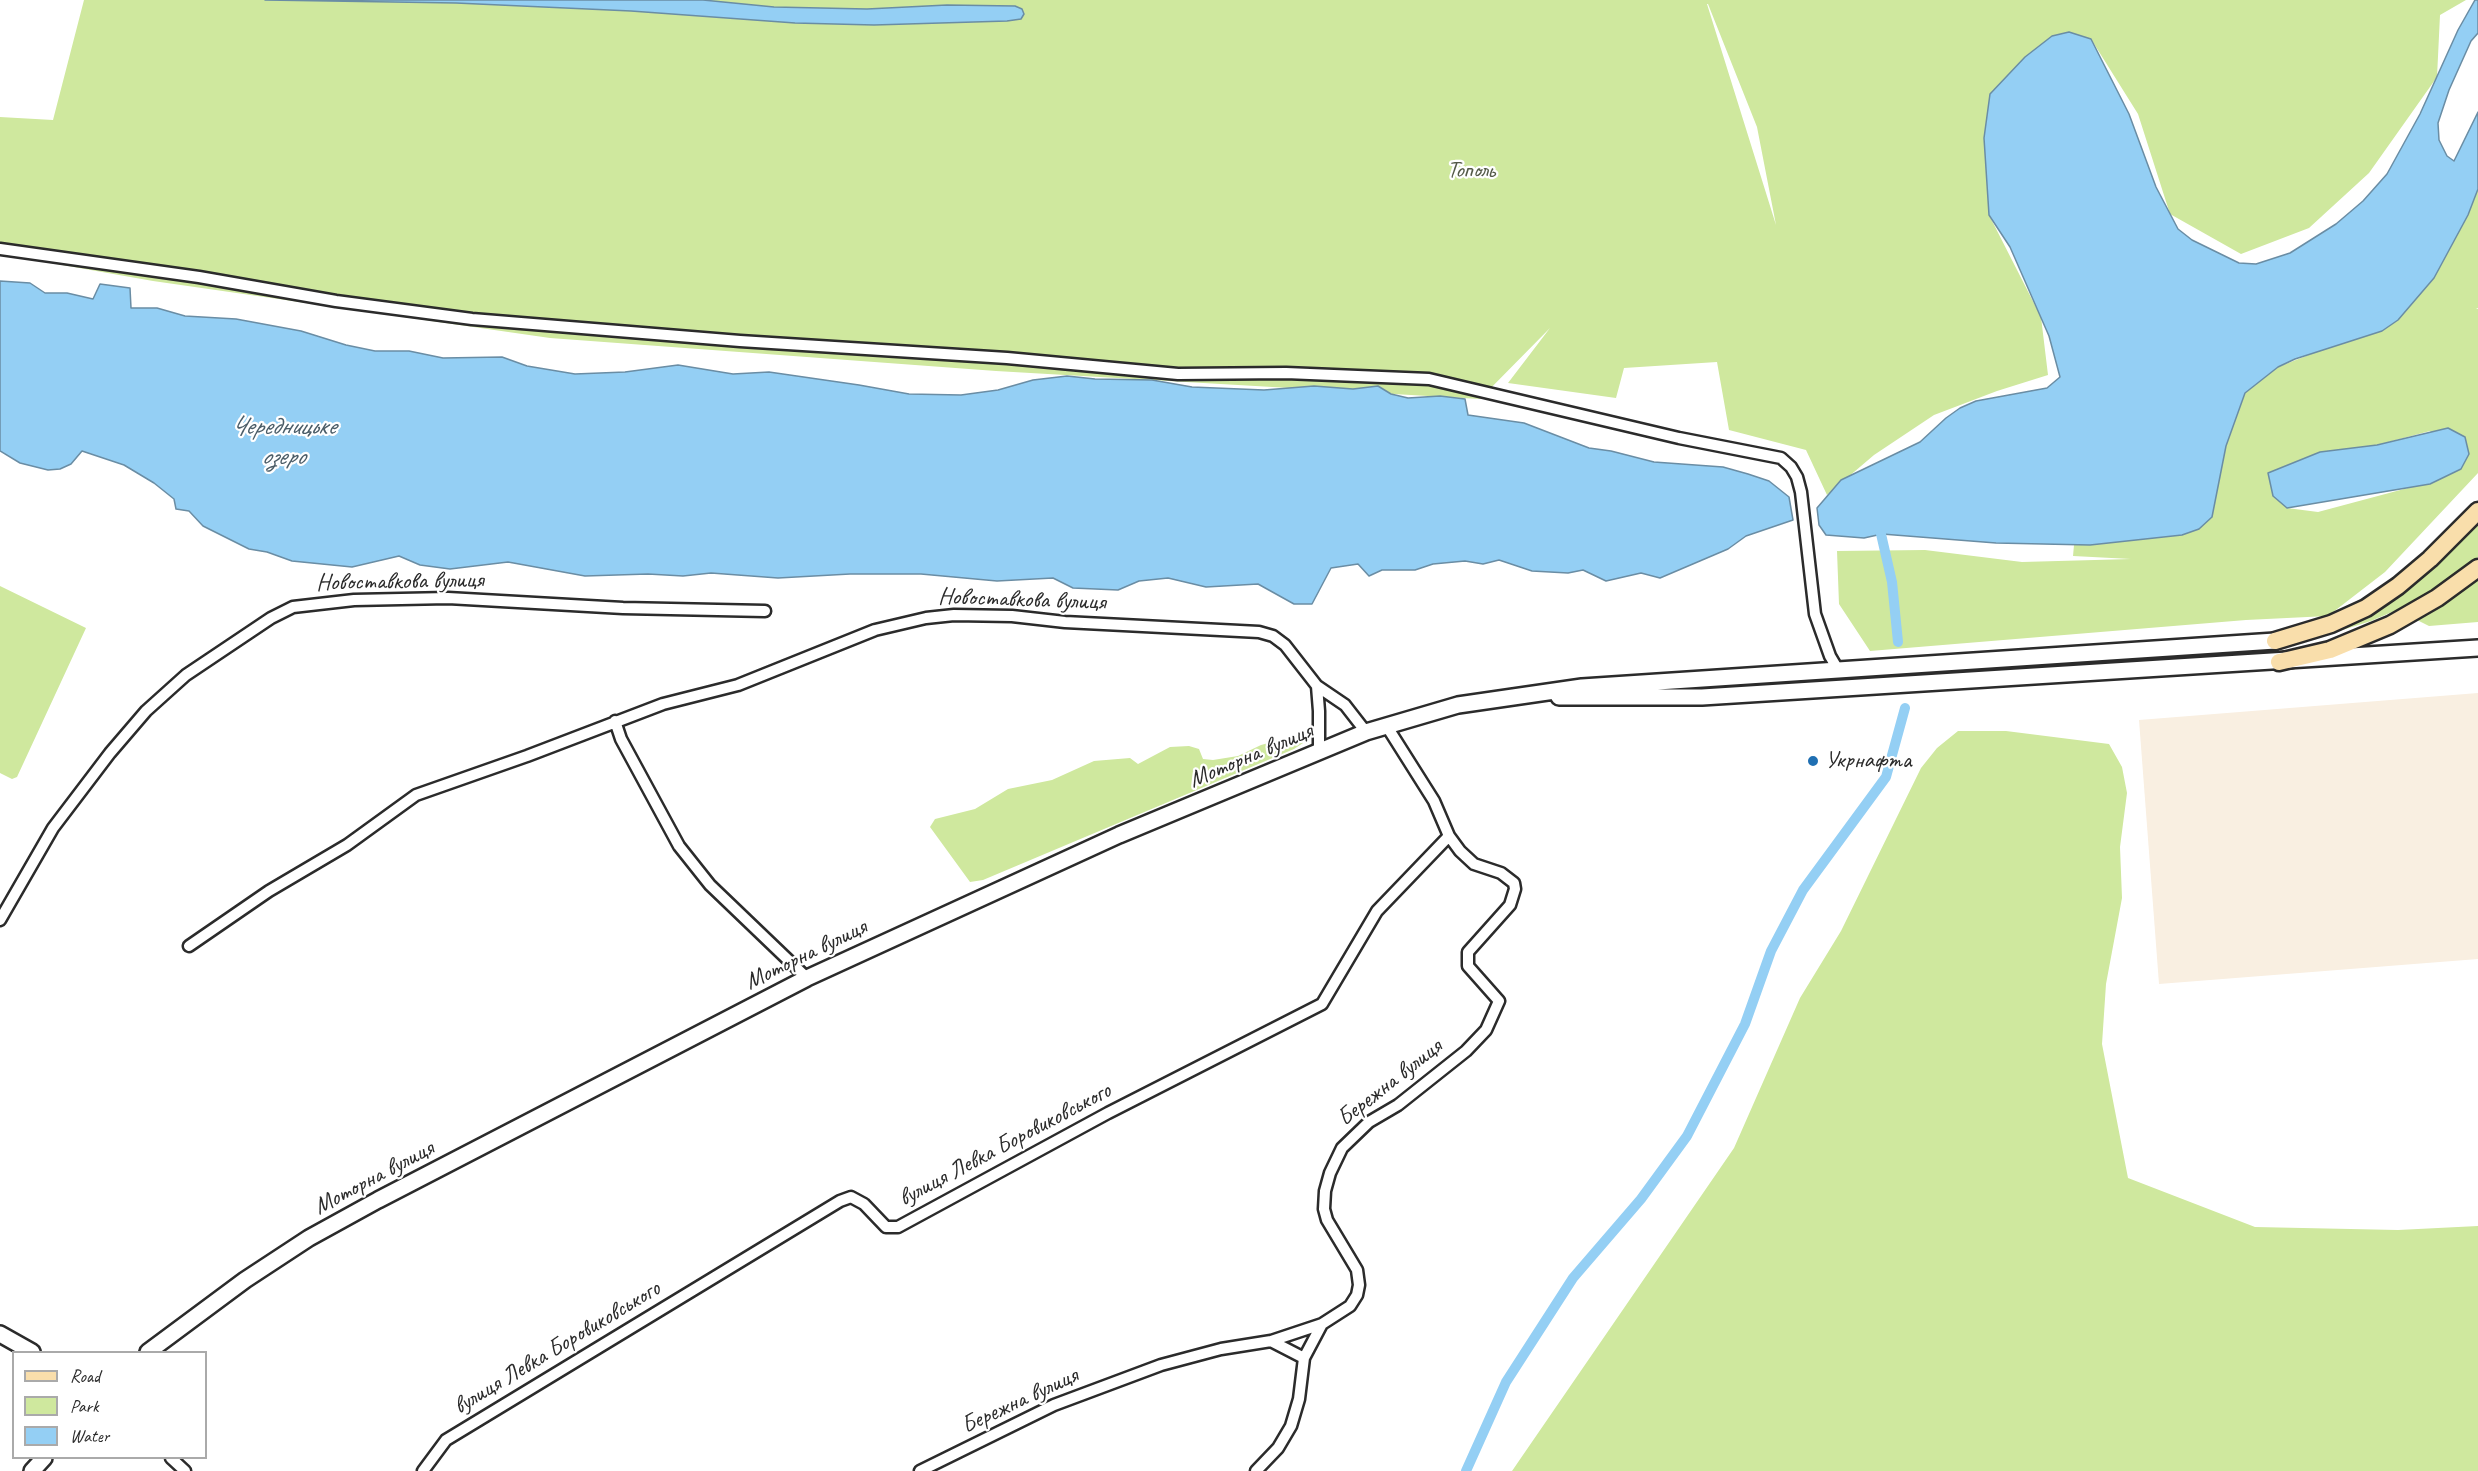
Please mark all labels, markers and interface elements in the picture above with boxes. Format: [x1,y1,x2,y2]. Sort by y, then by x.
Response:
park label: Тополь [1447,157,1495,185]
water label: Чередницьке озеро [231,411,335,472]
street label: Новоставкова вулиця [316,566,484,598]
street label: Новоставкова вулиця [938,583,1106,617]
street label: Моторна вулиця [1185,717,1317,795]
place label: Укрнафта [1825,747,1911,775]
marker: Укрнафта [1806,754,1820,768]
street label: Моторна вулиця [740,913,872,997]
street label: Бережна вулиця [1332,1033,1448,1133]
street label: вулиця Левка Боровиковського [894,1077,1116,1213]
street label: Моторна вулиця [309,1134,439,1222]
street label: вулиця Левка Боровиковського [448,1275,666,1421]
legend [12,1351,207,1459]
street label: Бережна вулиця [957,1361,1083,1441]
text: Road [70,1365,100,1387]
text: Park [70,1395,99,1417]
text: Water [70,1425,109,1447]

